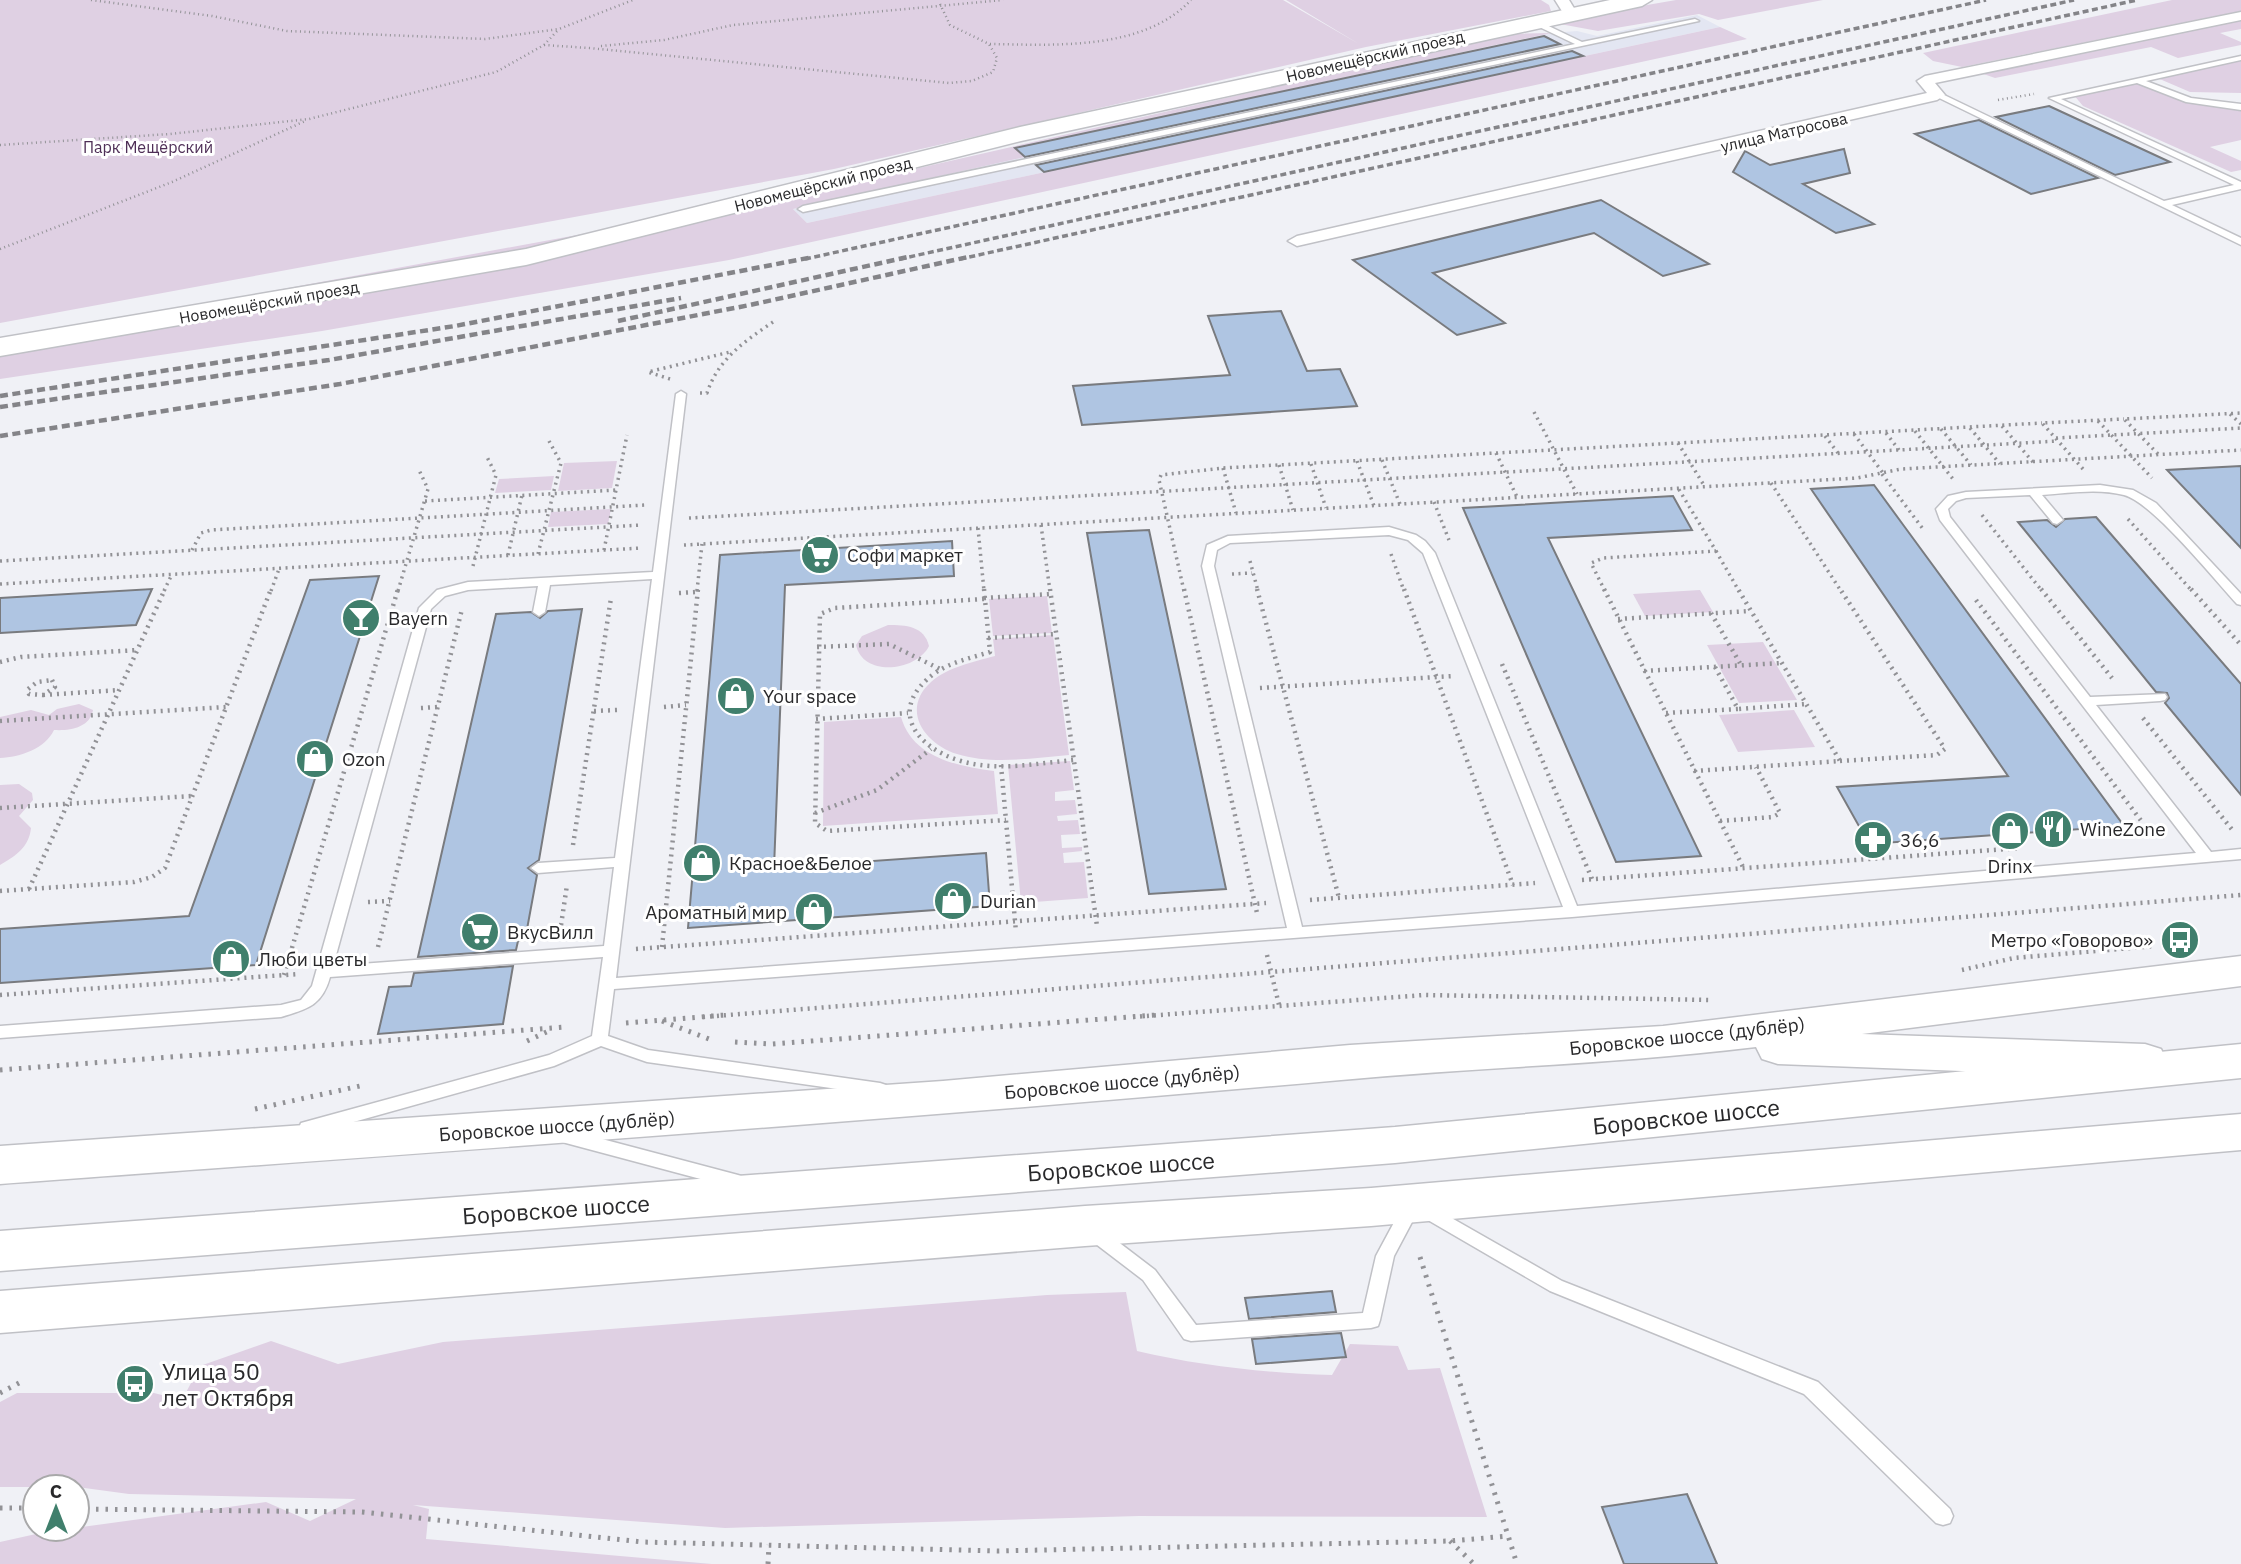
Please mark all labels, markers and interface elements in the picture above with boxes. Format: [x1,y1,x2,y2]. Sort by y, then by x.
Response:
street label: Новомещёрский проезд [1284,26,1467,86]
street label: улица Матросова [1719,108,1850,156]
park label: Парк Мещёрский [83,137,213,157]
street label: Новомещёрский проезд [732,152,914,216]
street label: Новомещёрский проезд [177,276,361,328]
supermarket icon: Софи маркет [799,534,841,576]
place label: Софи маркет [847,543,963,567]
bar icon: Bayern [340,597,382,639]
place label: Bayern [388,606,448,630]
shop icon: Your space [715,675,757,717]
place label: Your space [763,684,857,708]
shop icon: Ozon [294,738,336,780]
place label: Ozon [342,747,386,771]
restaurant icon: WineZone [2032,808,2074,850]
shop icon: Drinx [1989,810,2031,852]
place label: WineZone [2080,817,2166,841]
pharmacy icon: 36,6 [1852,819,1894,861]
place label: 36,6 [1900,828,1939,852]
shop icon: Красное&Белое [681,842,723,884]
place label: Красное&Белое [729,851,872,875]
place label: Drinx [1988,854,2033,878]
shop icon: Durian [932,880,974,922]
place label: Durian [980,889,1036,913]
shop icon: Ароматный мир [793,891,835,933]
place label: Ароматный мир [645,900,787,924]
supermarket icon: ВкусВилл [459,911,501,953]
bus stop icon: Метро «Говорово» [2159,919,2201,961]
place label: ВкусВилл [507,920,594,944]
place label: Метро «Говорово» [1991,928,2153,952]
shop icon: Люби цветы [210,938,252,980]
place label: Люби цветы [258,947,367,971]
street label: Боровское шоссе (дублёр) [1568,1012,1806,1060]
street label: Боровское шоссе (дублёр) [1003,1060,1241,1104]
street label: Боровское шоссе [1591,1091,1781,1141]
street label: Боровское шоссе (дублёр) [438,1106,676,1146]
street label: Боровское шоссе [1026,1144,1216,1188]
street label: Боровское шоссе [461,1187,651,1231]
place label: Улица 50 лет Октября [162,1356,294,1412]
bus stop icon: Улица 50 лет Октября [114,1363,156,1405]
north arrow [21,1473,91,1543]
text: С [50,1479,62,1503]

